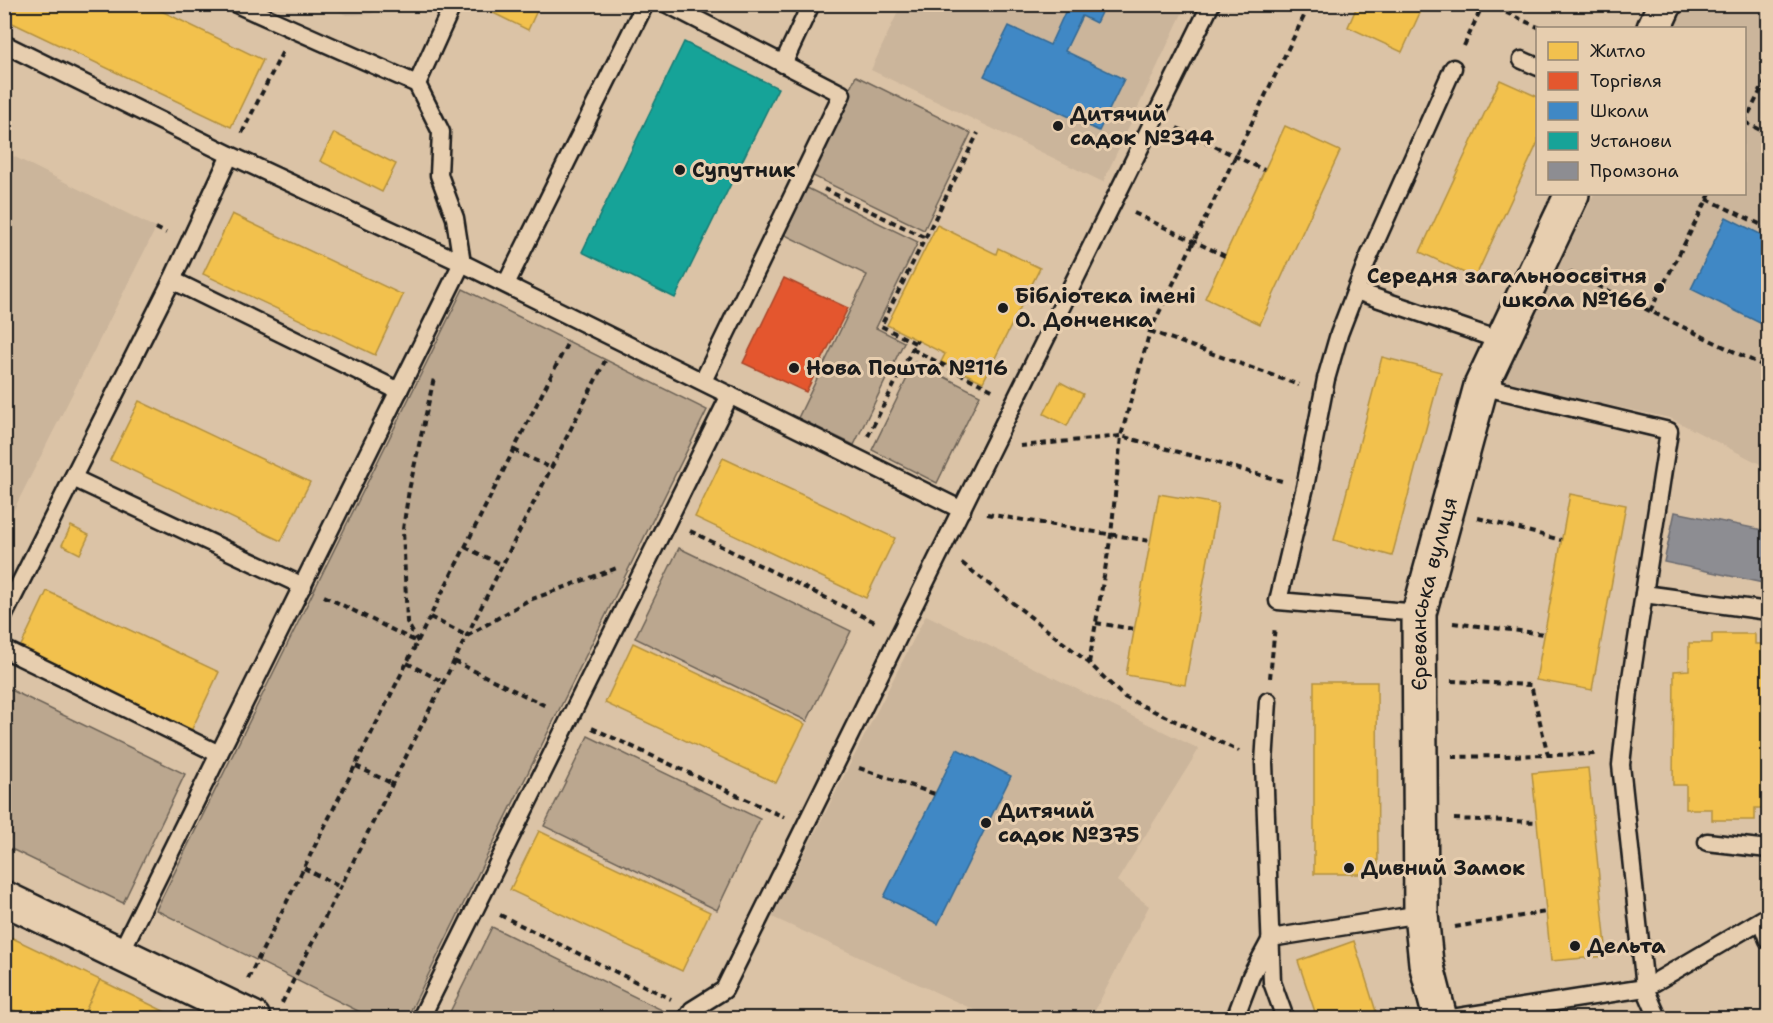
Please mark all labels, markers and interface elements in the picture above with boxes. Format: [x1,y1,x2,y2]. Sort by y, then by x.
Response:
legend [1536,27,1746,195]
text: Житло [1590,39,1646,63]
text: Торгівля [1590,69,1662,93]
text: Школи [1590,99,1649,123]
place label: Дитячий садок №344 [1070,100,1215,152]
marker: Дитячий садок №344 [1051,119,1065,133]
text: Установи [1590,129,1672,153]
place label: Супутник [692,156,796,184]
text: Промзона [1590,159,1679,183]
marker: Супутник [673,163,687,177]
place label: Середня загальноосвітня школа №166 [1367,262,1647,314]
marker: Середня загальноосвітня школа №166 [1652,281,1666,295]
place label: Бібліотека імені О. Донченка [1015,282,1196,334]
marker: Бібліотека імені О. Донченка [996,301,1010,315]
place label: Нова Пошта №116 [806,354,1008,382]
marker: Нова Пошта №116 [787,361,801,375]
street label: Єреванська вулиця [1405,494,1464,691]
place label: Дитячий садок №375 [998,797,1140,849]
marker: Дитячий садок №375 [979,816,993,830]
place label: Дивний Замок [1361,854,1525,882]
marker: Дивний Замок [1342,861,1356,875]
place label: Дельта [1587,932,1666,960]
marker: Дельта [1568,939,1582,953]

